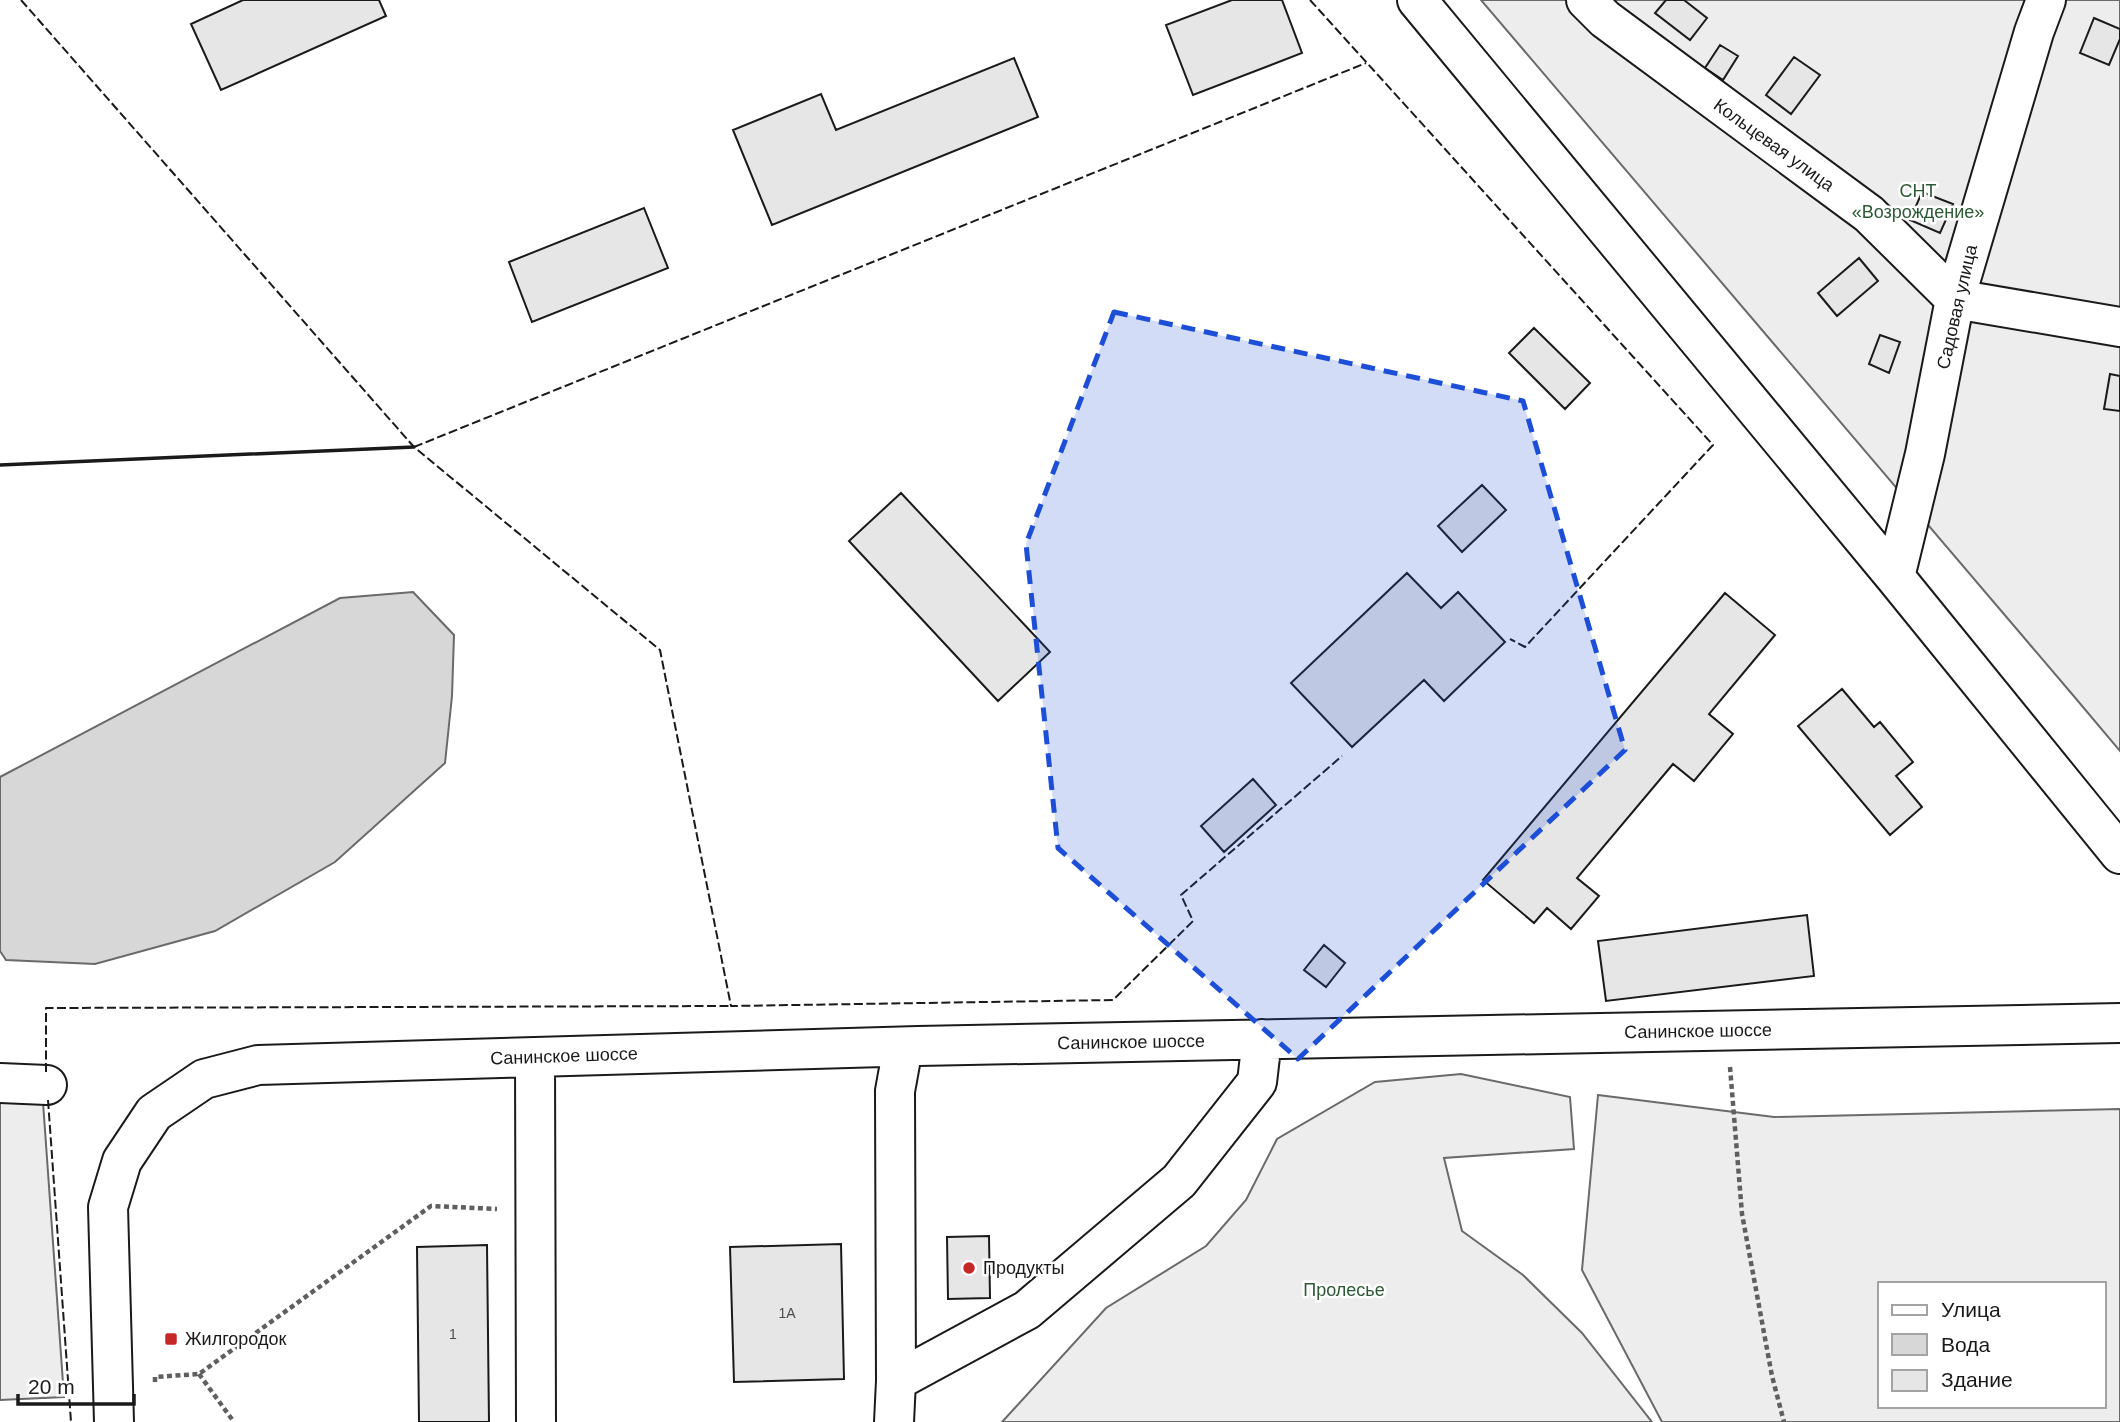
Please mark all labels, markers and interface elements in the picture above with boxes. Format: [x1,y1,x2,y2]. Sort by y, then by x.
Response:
street label: Кольцевая улица [1710,95,1839,196]
park label: СНТ «Возрождение» [1852,181,1984,222]
street label: Садовая улица [1933,242,1981,371]
street label: Санинское шоссе [1624,1020,1772,1042]
street label: Санинское шоссе [1057,1031,1205,1053]
street label: Санинское шоссе [490,1043,638,1069]
place label: Продукты [983,1258,1064,1278]
marker: Продукты [961,1260,977,1276]
park label: Пролесье [1303,1280,1385,1300]
legend [1878,1282,2106,1408]
text: Улица [1941,1298,2001,1321]
house number: 1А [778,1305,796,1321]
house number: 1 [449,1326,457,1342]
place label: Жилгородок [185,1329,286,1349]
marker: Жилгородок [163,1331,179,1347]
text: Вода [1941,1333,1990,1356]
scale bar [18,1362,133,1406]
text: Здание [1941,1368,2013,1391]
text: 20 m [28,1375,75,1398]

